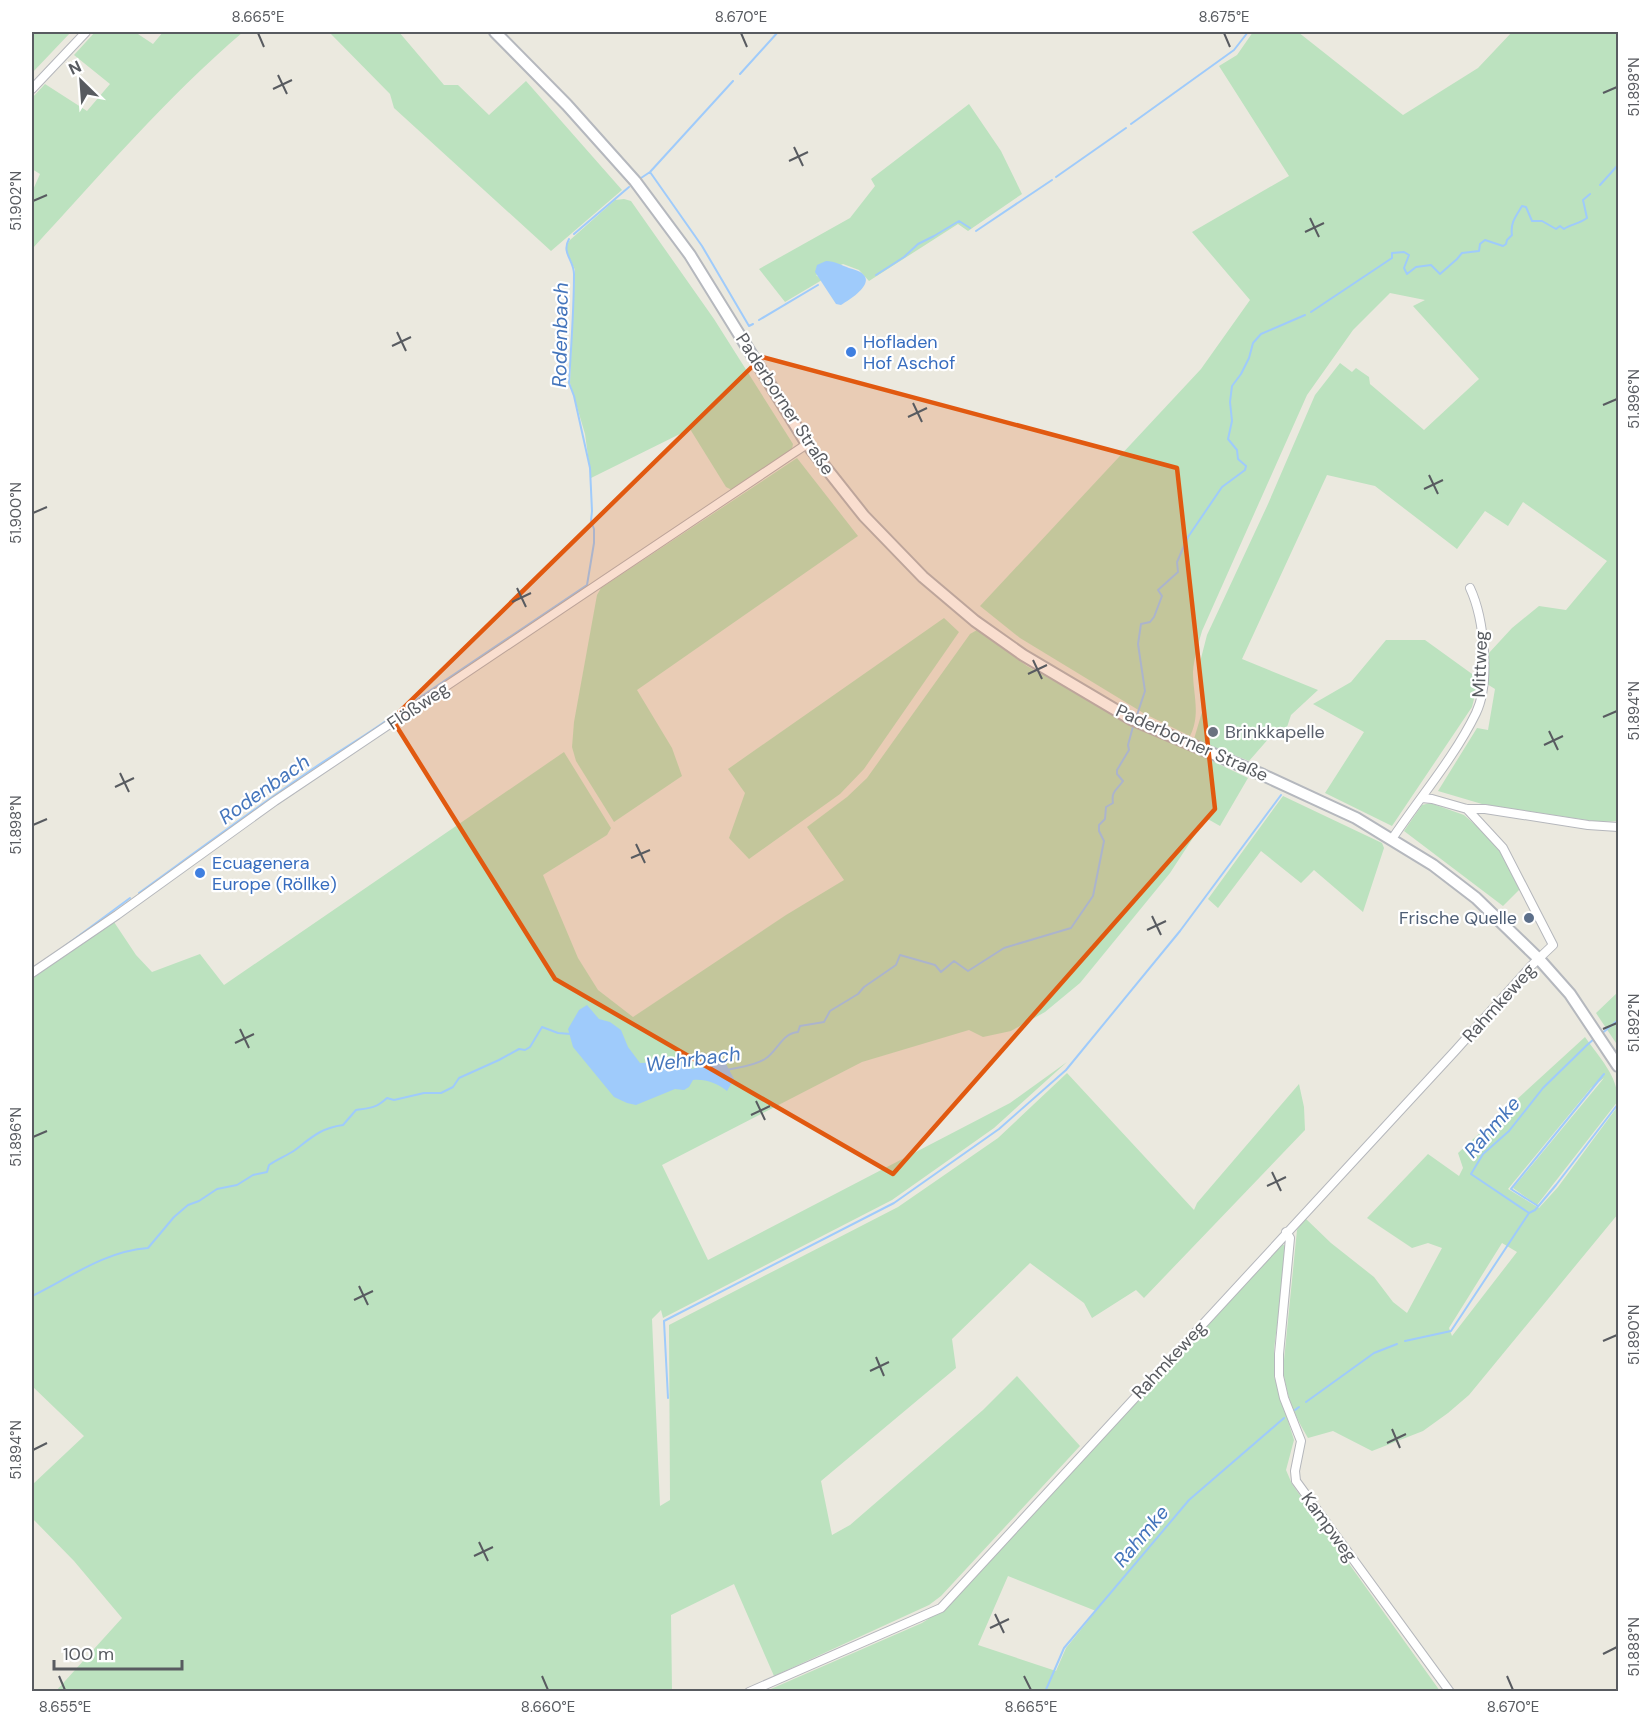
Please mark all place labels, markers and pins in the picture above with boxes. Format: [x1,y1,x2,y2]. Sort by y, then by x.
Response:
place label: Hofladen Hof Aschof [863,330,955,375]
marker: Hofladen Hof Aschof [844,345,858,359]
place label: Brinkkapelle [1225,720,1325,744]
marker: Brinkkapelle [1206,725,1220,739]
place label: Ecuagenera Europe (Röllke) [212,851,337,896]
marker: Ecuagenera Europe (Röllke) [193,866,207,880]
place label: Frische Quelle [1399,906,1517,930]
marker: Frische Quelle [1522,911,1536,925]

